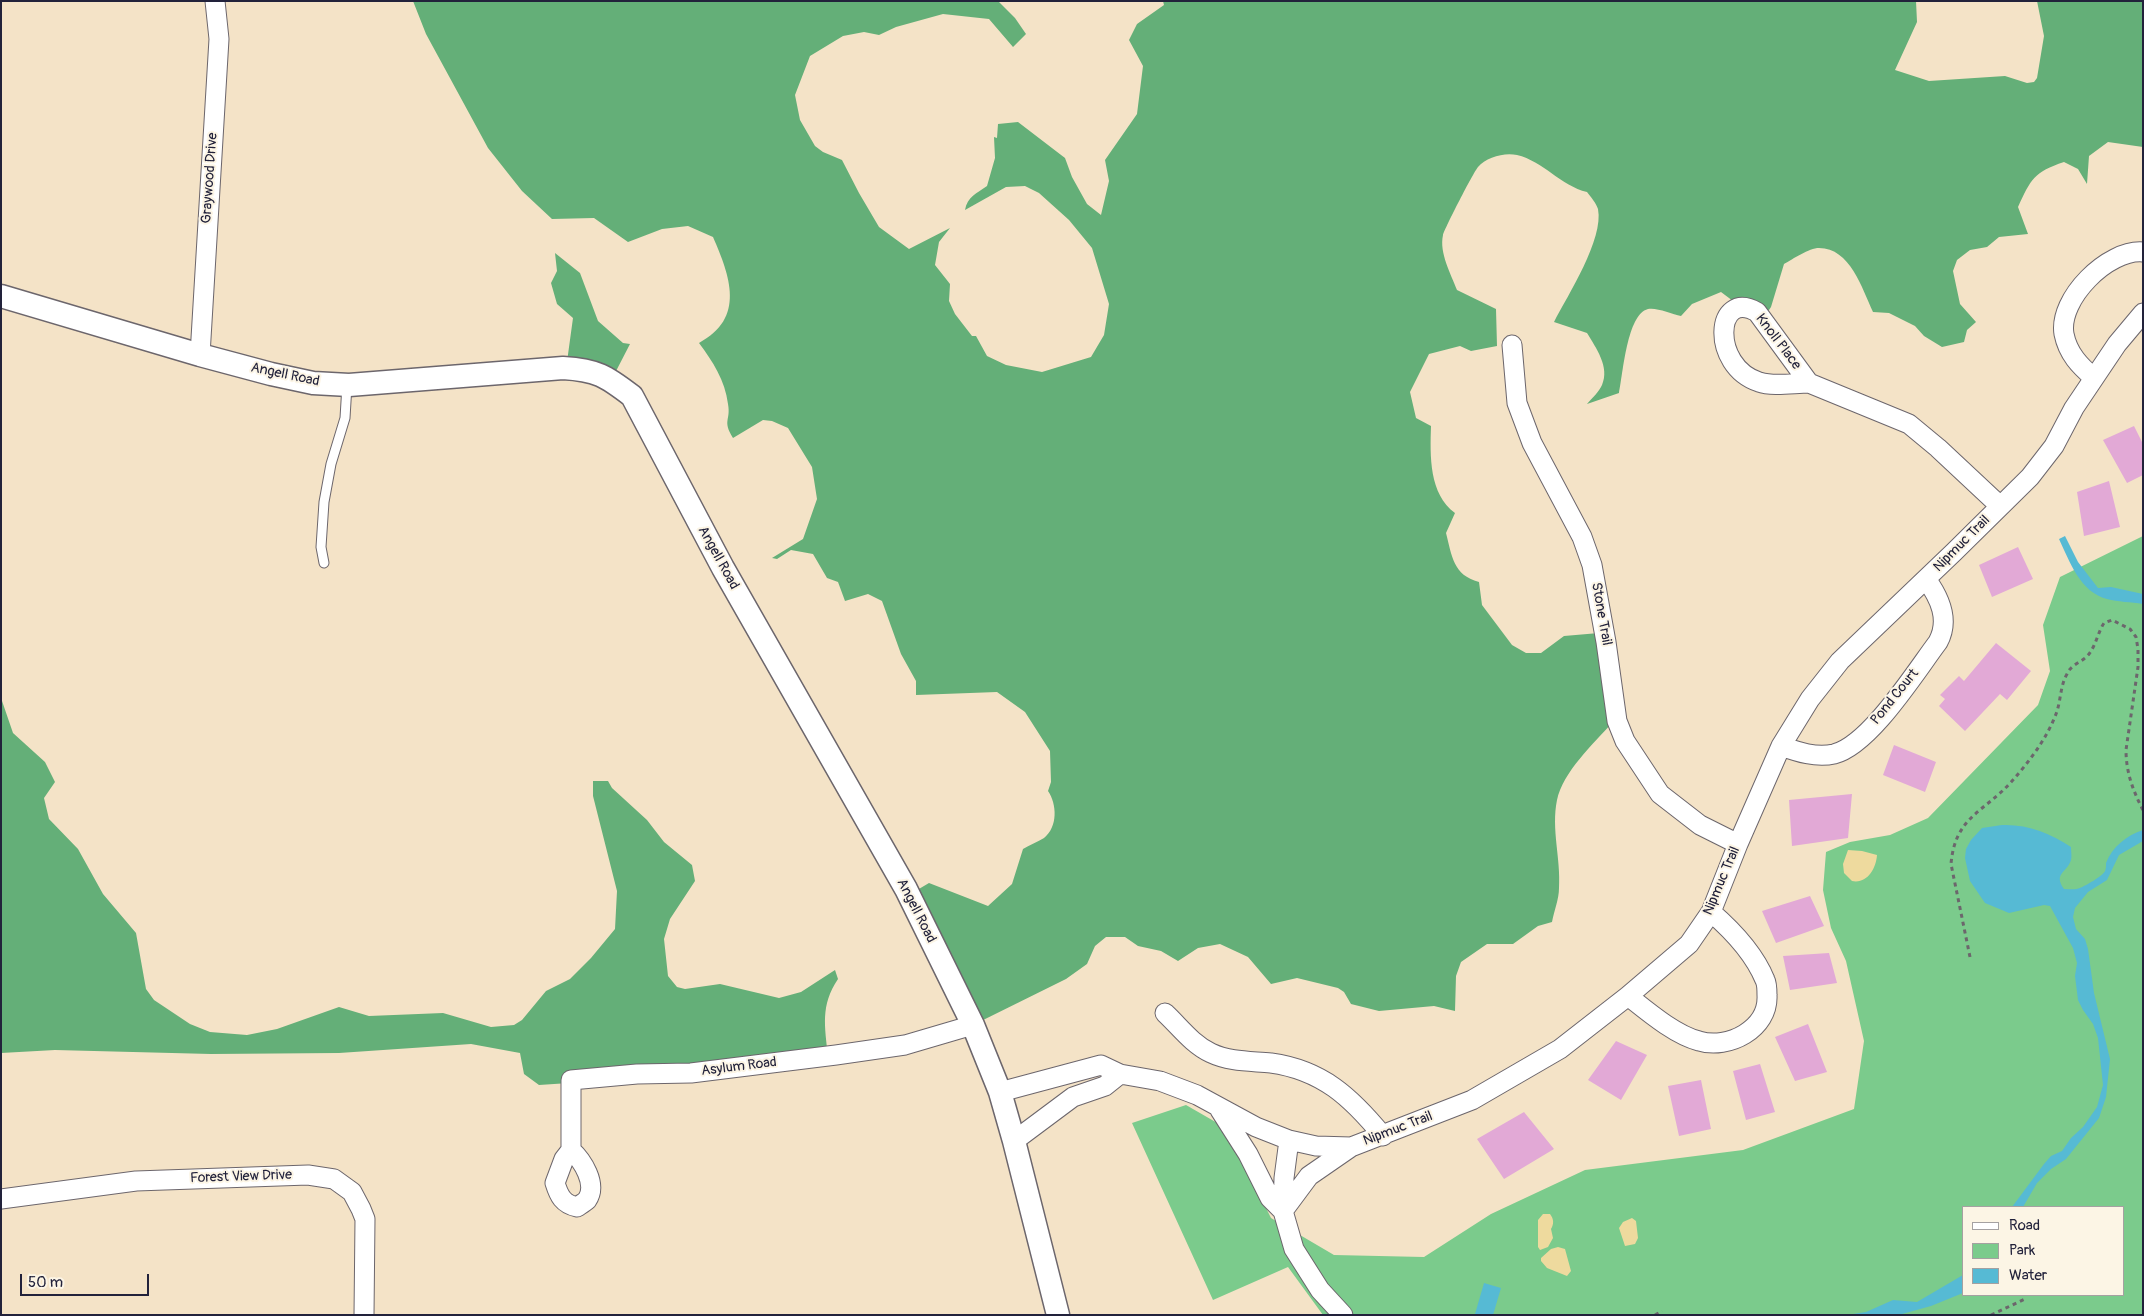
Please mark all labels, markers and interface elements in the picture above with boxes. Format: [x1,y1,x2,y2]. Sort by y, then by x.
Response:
street label: Graywood Drive [198,132,222,224]
street label: Knoll Place [1752,311,1804,373]
street label: Angell Road [249,360,321,390]
street label: Nipmuc Trail [1930,512,1994,576]
street label: Angell Road [694,523,742,593]
street label: Stone Trail [1587,581,1615,647]
street label: Pond Court [1867,666,1923,728]
street label: Nipmuc Trail [1700,844,1744,918]
street label: Angell Road [893,876,939,946]
street label: Asylum Road [700,1054,778,1080]
street label: Nipmuc Trail [1361,1108,1435,1150]
street label: Forest View Drive [190,1167,292,1187]
legend [1962,1206,2124,1296]
text: Road [2009,1216,2040,1235]
text: Park [2009,1241,2035,1260]
scale bar [22,1264,151,1296]
text: Water [2009,1266,2047,1285]
text: 50 m [28,1273,63,1292]

